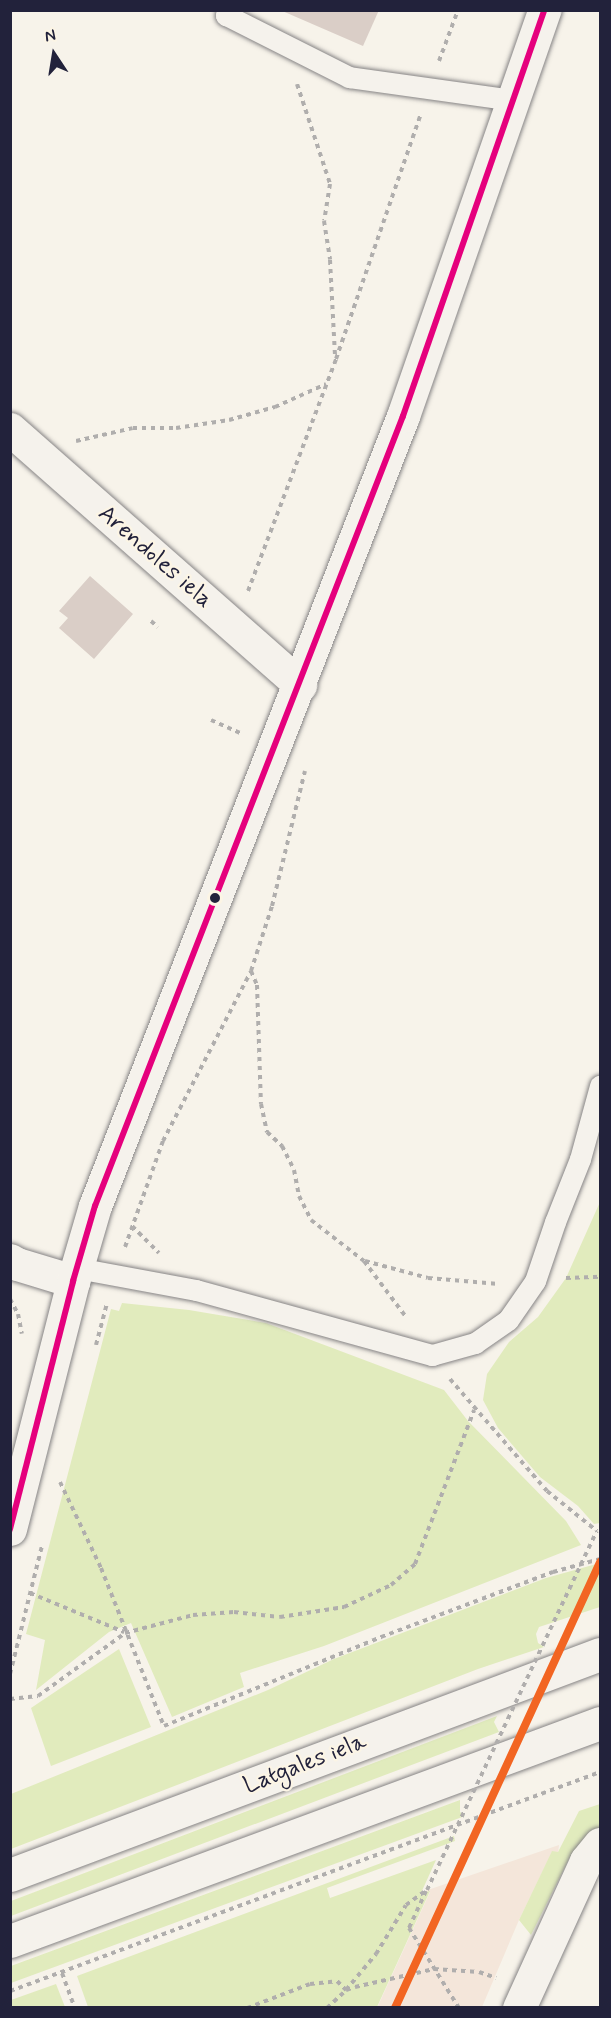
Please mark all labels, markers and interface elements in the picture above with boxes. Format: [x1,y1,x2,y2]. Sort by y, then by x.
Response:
north arrow [24,24,84,84]
text: N [43,25,58,47]
street label: Arendoles iela [91,499,219,615]
unlabelled marker [209,892,221,904]
street label: Latgales iela [240,1727,370,1801]

